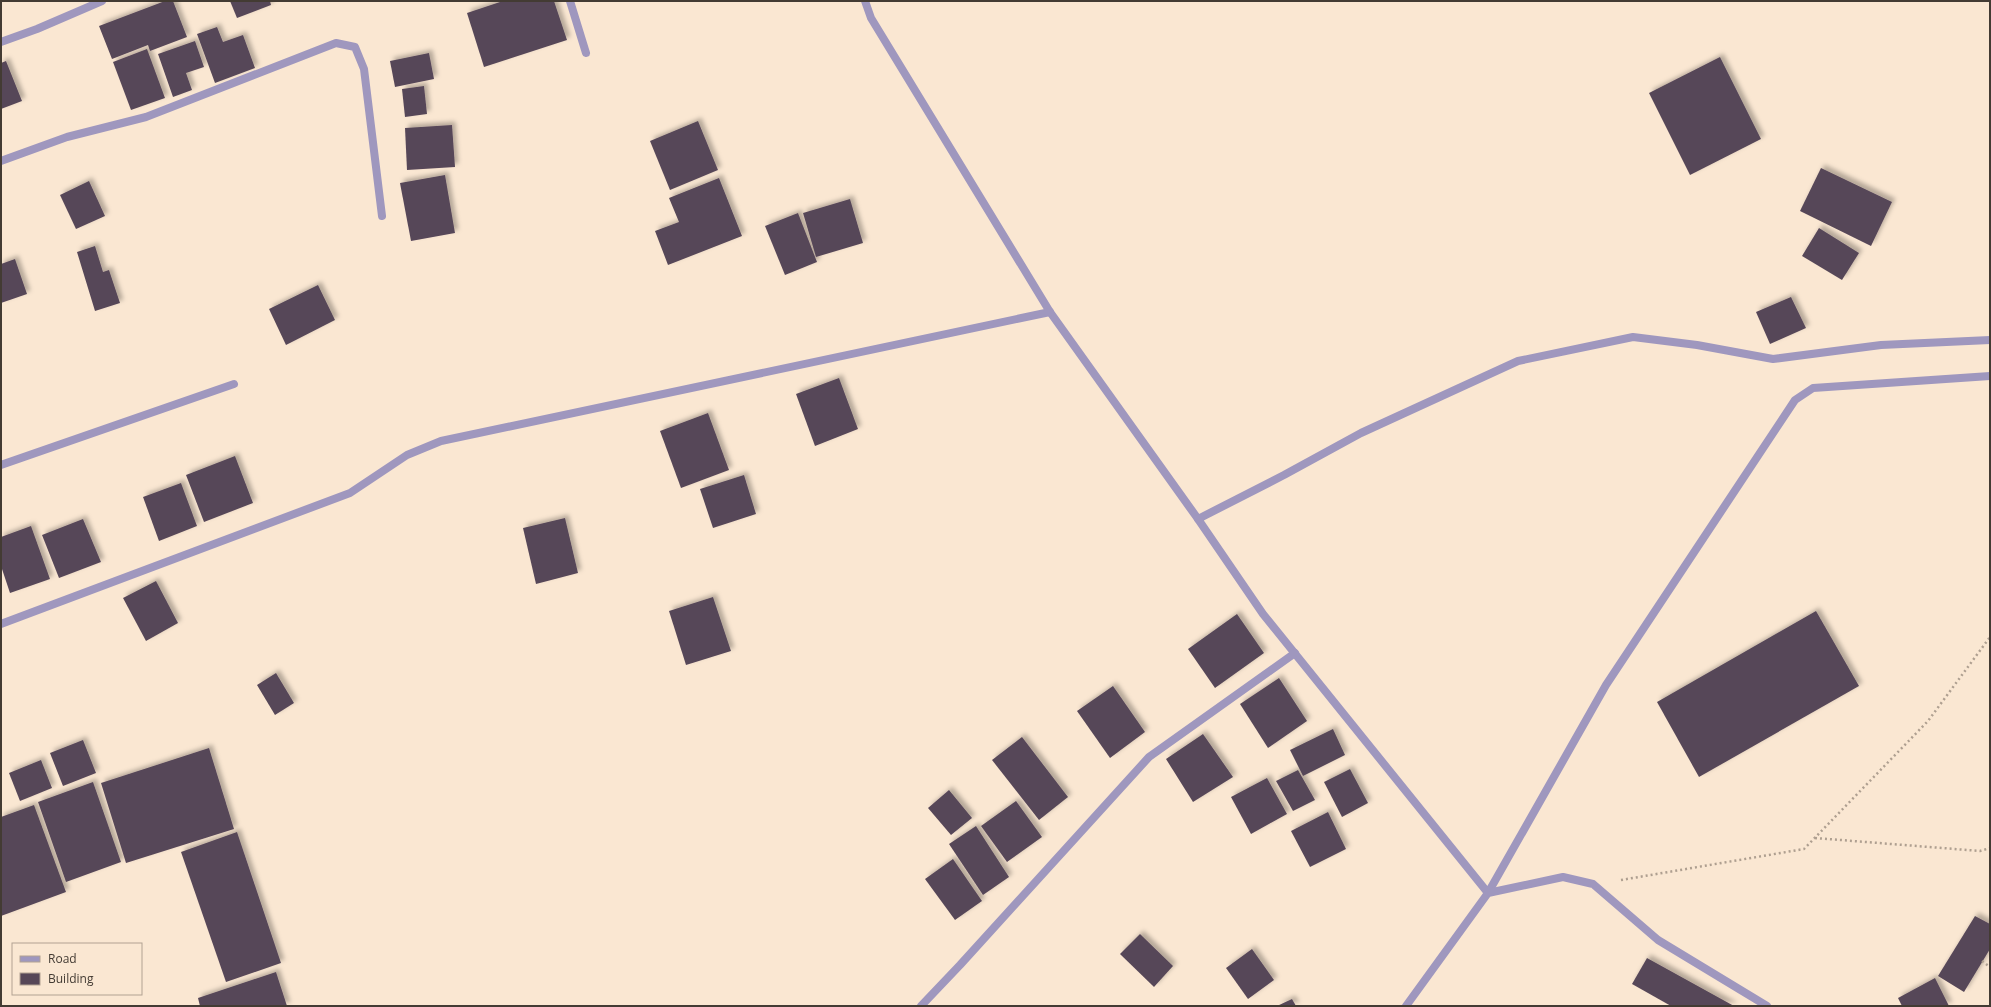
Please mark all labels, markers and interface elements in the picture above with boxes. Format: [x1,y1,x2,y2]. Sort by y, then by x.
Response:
legend [12,943,142,995]
text: Road [48,950,77,967]
text: Building [48,970,94,987]

